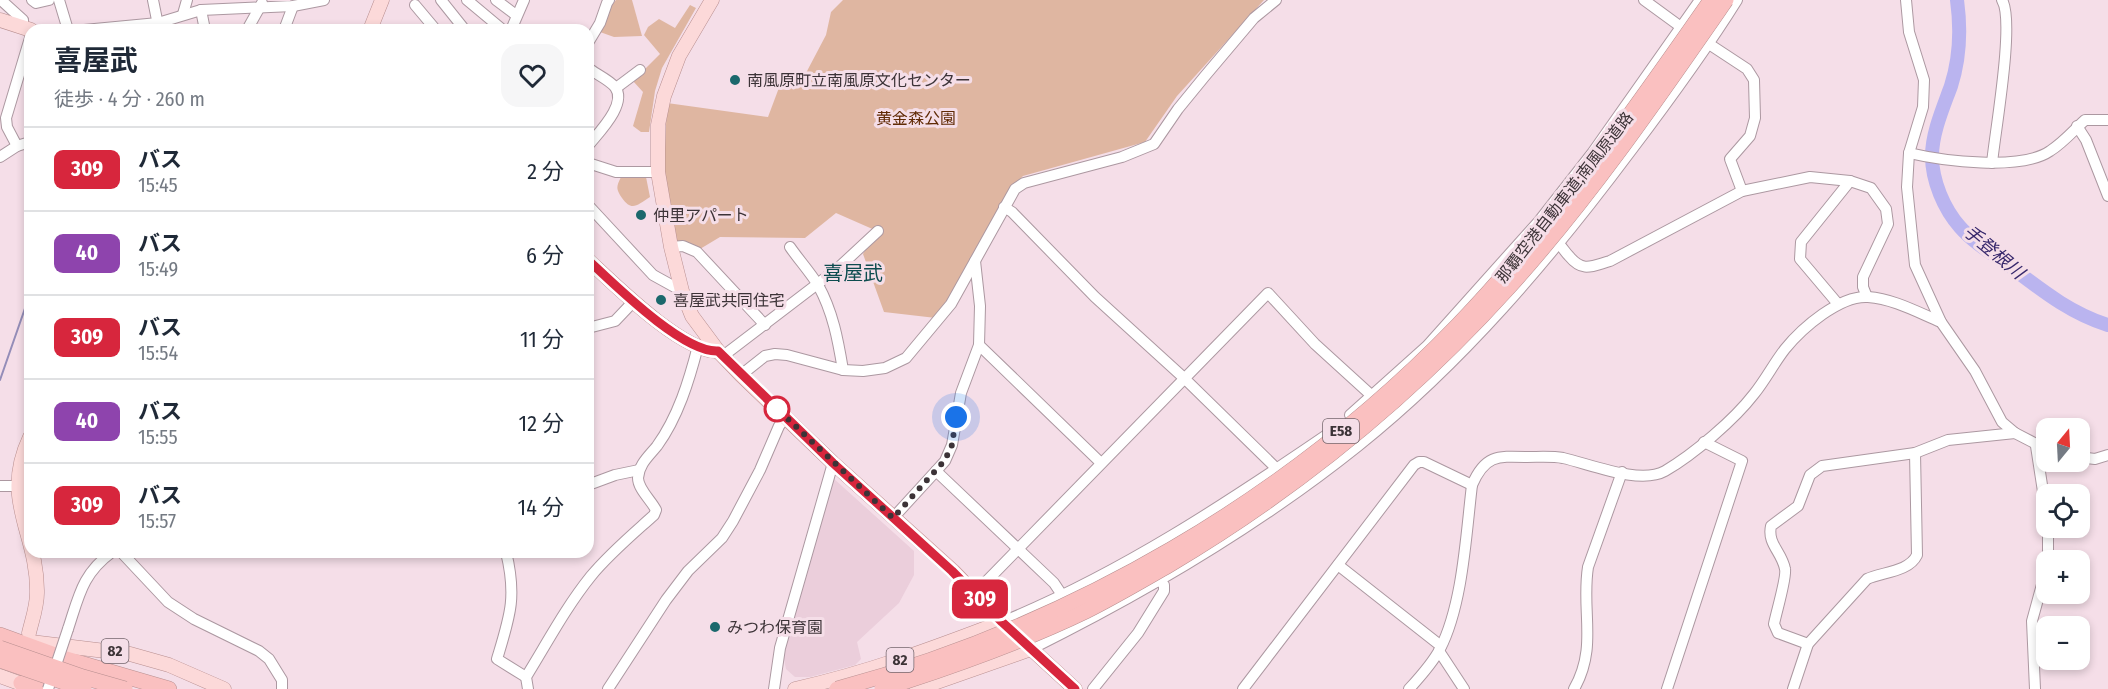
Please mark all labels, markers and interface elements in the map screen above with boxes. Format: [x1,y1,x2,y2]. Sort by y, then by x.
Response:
text: 喜屋武 [54,44,138,77]
button: heart [501,44,564,107]
place label: 南風原町立南風原文化センター [747,71,971,90]
marker: 南風原町立南風原文化センター [728,73,742,87]
text: 徒歩 · 4 分 · 260 m [54,87,205,111]
street label: 那覇空港自動車道;南風原道路 [1492,108,1637,286]
park label: 黄金森公園 [876,109,956,128]
text: バス [138,146,182,173]
text: 309 [71,156,103,182]
text: 2 分 [527,158,564,185]
text: 15:45 [138,173,178,197]
place label: 仲里アパート [653,206,749,225]
marker: 仲里アパート [634,208,648,222]
water label: 手登根川 [1959,220,2030,285]
text: バス [138,230,182,257]
text: 40 [76,240,98,266]
text: 6 分 [526,242,564,269]
text: 15:49 [138,257,178,281]
district label: 喜屋武 [823,261,883,285]
place label: 喜屋武共同住宅 [673,291,785,310]
marker: 喜屋武共同住宅 [654,293,668,307]
text: バス [138,314,182,341]
text: 309 [71,324,103,350]
text: 11 分 [520,326,564,353]
text: 15:54 [138,341,178,365]
unlabelled marker [764,396,790,422]
text: バス [138,398,182,425]
your location [941,402,971,432]
text: 40 [76,408,98,434]
text: 12 分 [519,410,564,437]
north arrow [2036,418,2090,472]
map controls [2036,418,2090,670]
road number: E58 [1323,419,1359,443]
text: 15:55 [138,425,178,449]
text: バス [138,482,182,509]
button: locate [2036,484,2090,538]
text: 309 [71,492,103,518]
text: 14 分 [518,494,564,521]
text: 15:57 [138,509,176,533]
button: + [2036,550,2090,604]
line badge: 309 [946,580,1014,618]
text: 309 [964,586,996,612]
button: − [2036,616,2090,670]
place label: みつわ保育園 [727,618,823,637]
marker: みつわ保育園 [708,620,722,634]
road number: 82 [102,639,128,663]
road number: 82 [886,648,914,672]

